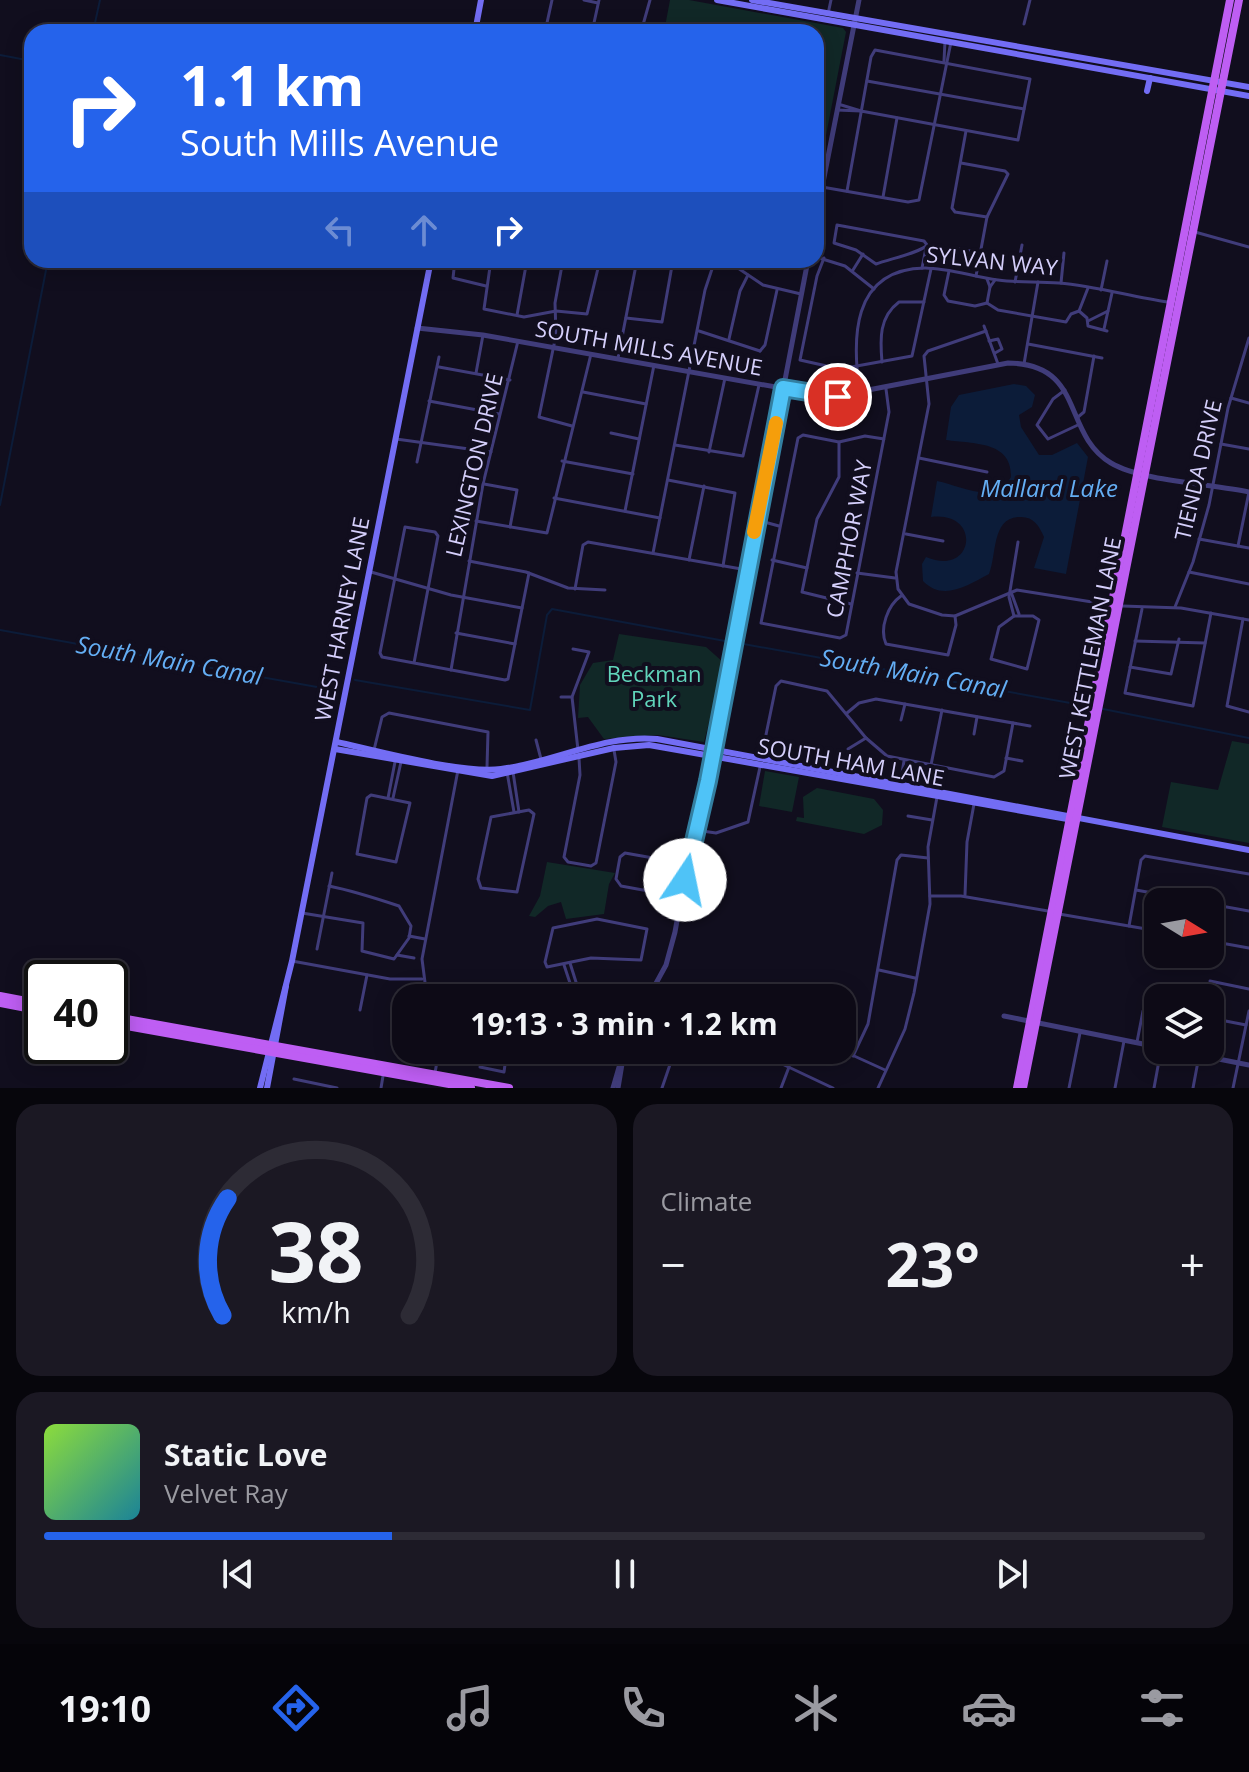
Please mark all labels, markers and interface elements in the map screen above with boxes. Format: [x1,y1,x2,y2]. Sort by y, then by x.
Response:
text: 1.1 km [180,46,364,122]
icon: right [48,56,152,160]
text: South Mills Avenue [180,118,499,167]
icon: left [318,208,362,252]
icon: ahead [402,208,446,252]
icon: right [486,208,530,252]
street label: SYLVAN WAY [925,238,1060,282]
street label: SOUTH MILLS AVENUE [533,312,765,382]
pin [804,363,872,431]
street label: LEXINGTON DRIVE [437,370,509,560]
icon: arrive [816,375,860,419]
street label: TIENDA DRIVE [1166,396,1228,543]
street label: CAMPHOR WAY [818,457,878,620]
water label: Mallard Lake [980,471,1118,504]
street label: WEST HARNEY LANE [307,514,376,723]
street label: WEST KETTLEMAN LANE [1051,534,1127,782]
water label: South Main Canal [74,627,266,692]
water label: South Main Canal [818,640,1010,705]
park label: Beckman Park [607,658,701,713]
street label: SOUTH HAM LANE [755,730,947,792]
position arrow [643,838,727,922]
north arrow [1144,888,1224,968]
map controls [1144,888,1224,1064]
speed limit sign: 40 [24,960,128,1064]
button: layers [1144,984,1224,1064]
text: 19:13 · 3 min · 1.2 km [470,1003,778,1044]
text: Climate [661,1183,752,1219]
text: 38 [269,1193,364,1306]
text: 23° [886,1223,980,1305]
text: − [661,1234,686,1294]
text: + [1180,1234,1205,1294]
text: km/h [282,1292,351,1331]
text: Static Love [164,1434,327,1475]
text: Velvet Ray [164,1475,288,1511]
icon: previous [216,1552,260,1596]
icon: pause [603,1552,647,1596]
icon: next [990,1552,1034,1596]
icon: directions [268,1680,324,1736]
icon: music [442,1680,498,1736]
icon: phone [615,1680,671,1736]
icon: climate [788,1680,844,1736]
icon: car [961,1680,1017,1736]
icon: filters [1134,1680,1190,1736]
text: 19:10 [59,1684,151,1733]

